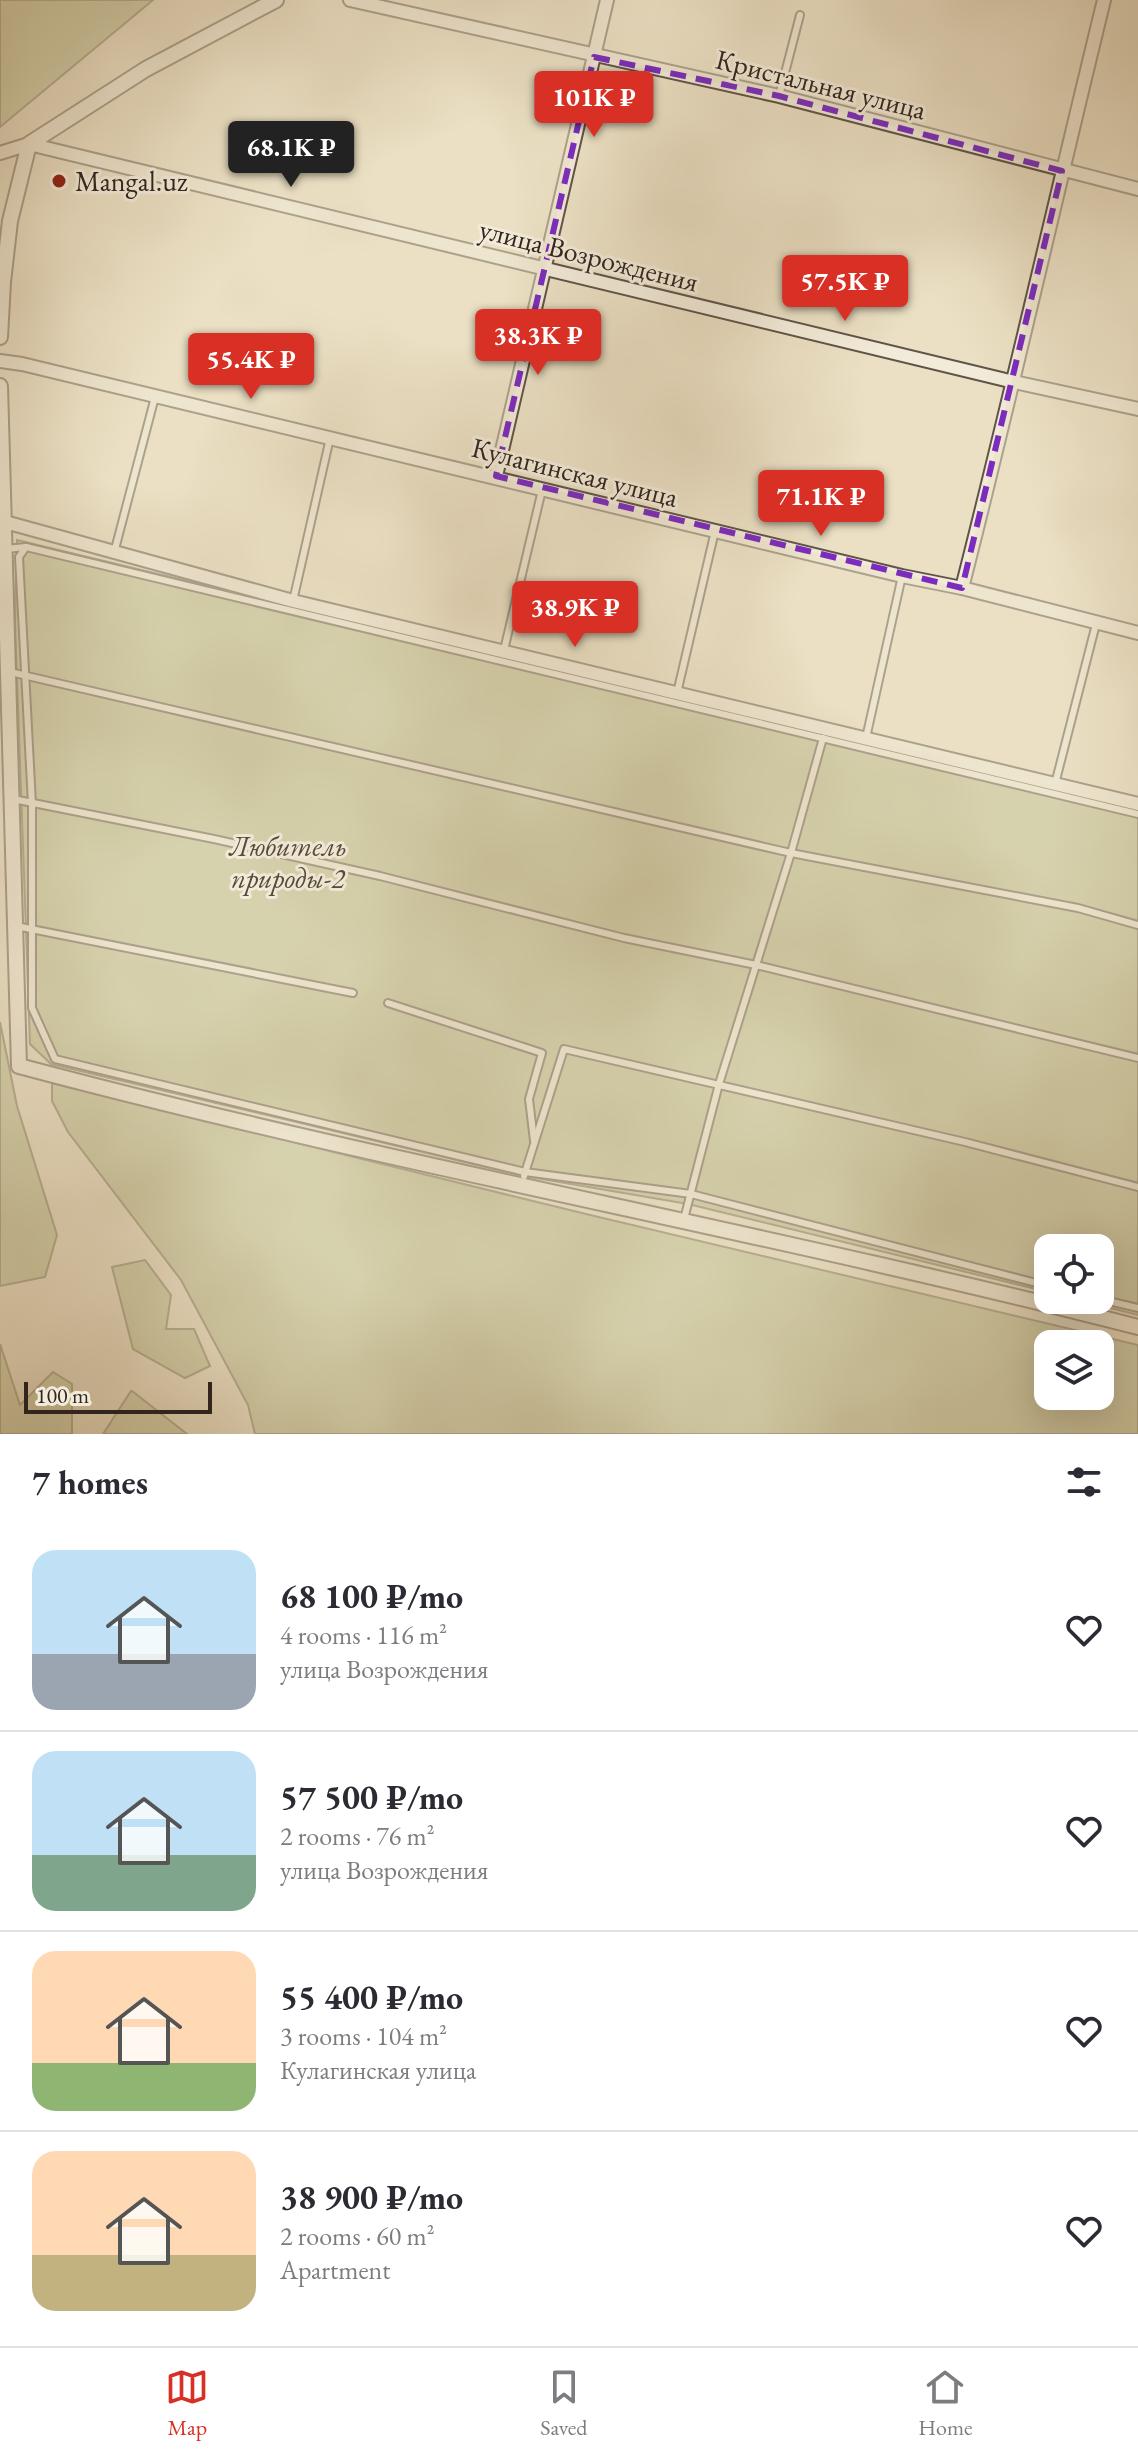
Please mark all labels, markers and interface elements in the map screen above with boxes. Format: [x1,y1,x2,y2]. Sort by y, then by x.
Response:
street label: Кристальная улица [712,40,931,128]
pin: 101K ₽ [529,71,659,139]
text: 101K ₽ [552,80,636,114]
pin: 68.1K ₽ [217,121,365,189]
text: 68.1K ₽ [246,130,336,164]
place label: Mangal.uz [75,163,188,199]
marker: Mangal.uz [50,172,68,190]
street label: улица Возрождения [476,210,702,300]
pin: 57.5K ₽ [771,255,919,323]
text: 57.5K ₽ [800,264,890,298]
pin: 38.3K ₽ [464,309,612,377]
text: 38.3K ₽ [493,318,583,352]
pin: 55.4K ₽ [177,333,325,401]
text: 55.4K ₽ [206,342,296,376]
street label: Кулагинская улица [468,429,683,515]
pin: 71.1K ₽ [747,470,895,538]
text: 71.1K ₽ [776,479,866,513]
pin: 38.9K ₽ [501,581,649,649]
text: 38.9K ₽ [530,590,620,624]
park label: Любитель природы-2 [227,828,347,896]
map controls [1034,1234,1114,1410]
button: locate [1034,1234,1114,1314]
button: layers [1034,1330,1114,1410]
scale bar [24,1378,212,1414]
text: 100 m [36,1381,89,1410]
text: 7 homes [32,1460,148,1504]
icon: filters [1062,1460,1106,1504]
text: 68 100 ₽/mo [280,1574,463,1618]
icon: home [96,1582,192,1678]
icon: heart [1062,1608,1106,1652]
text: 4 rooms · 116 m² [280,1618,447,1652]
text: улица Возрождения [280,1652,488,1686]
text: 57 500 ₽/mo [280,1775,463,1819]
icon: home [96,1783,192,1879]
icon: heart [1062,1809,1106,1853]
text: 2 rooms · 76 m² [280,1819,435,1853]
text: улица Возрождения [280,1853,488,1887]
text: 55 400 ₽/mo [280,1975,463,2019]
icon: home [96,1983,192,2079]
icon: heart [1062,2009,1106,2053]
text: 3 rooms · 104 m² [280,2019,447,2053]
text: Кулагинская улица [280,2053,476,2087]
text: 38 900 ₽/mo [280,2175,463,2219]
icon: home [96,2183,192,2279]
icon: heart [1062,2209,1106,2253]
text: 2 rooms · 60 m² [280,2219,435,2253]
text: Apartment [280,2253,390,2287]
tab: Map [165,2365,209,2442]
tab: Saved [540,2365,587,2442]
tab: Home [918,2365,973,2442]

